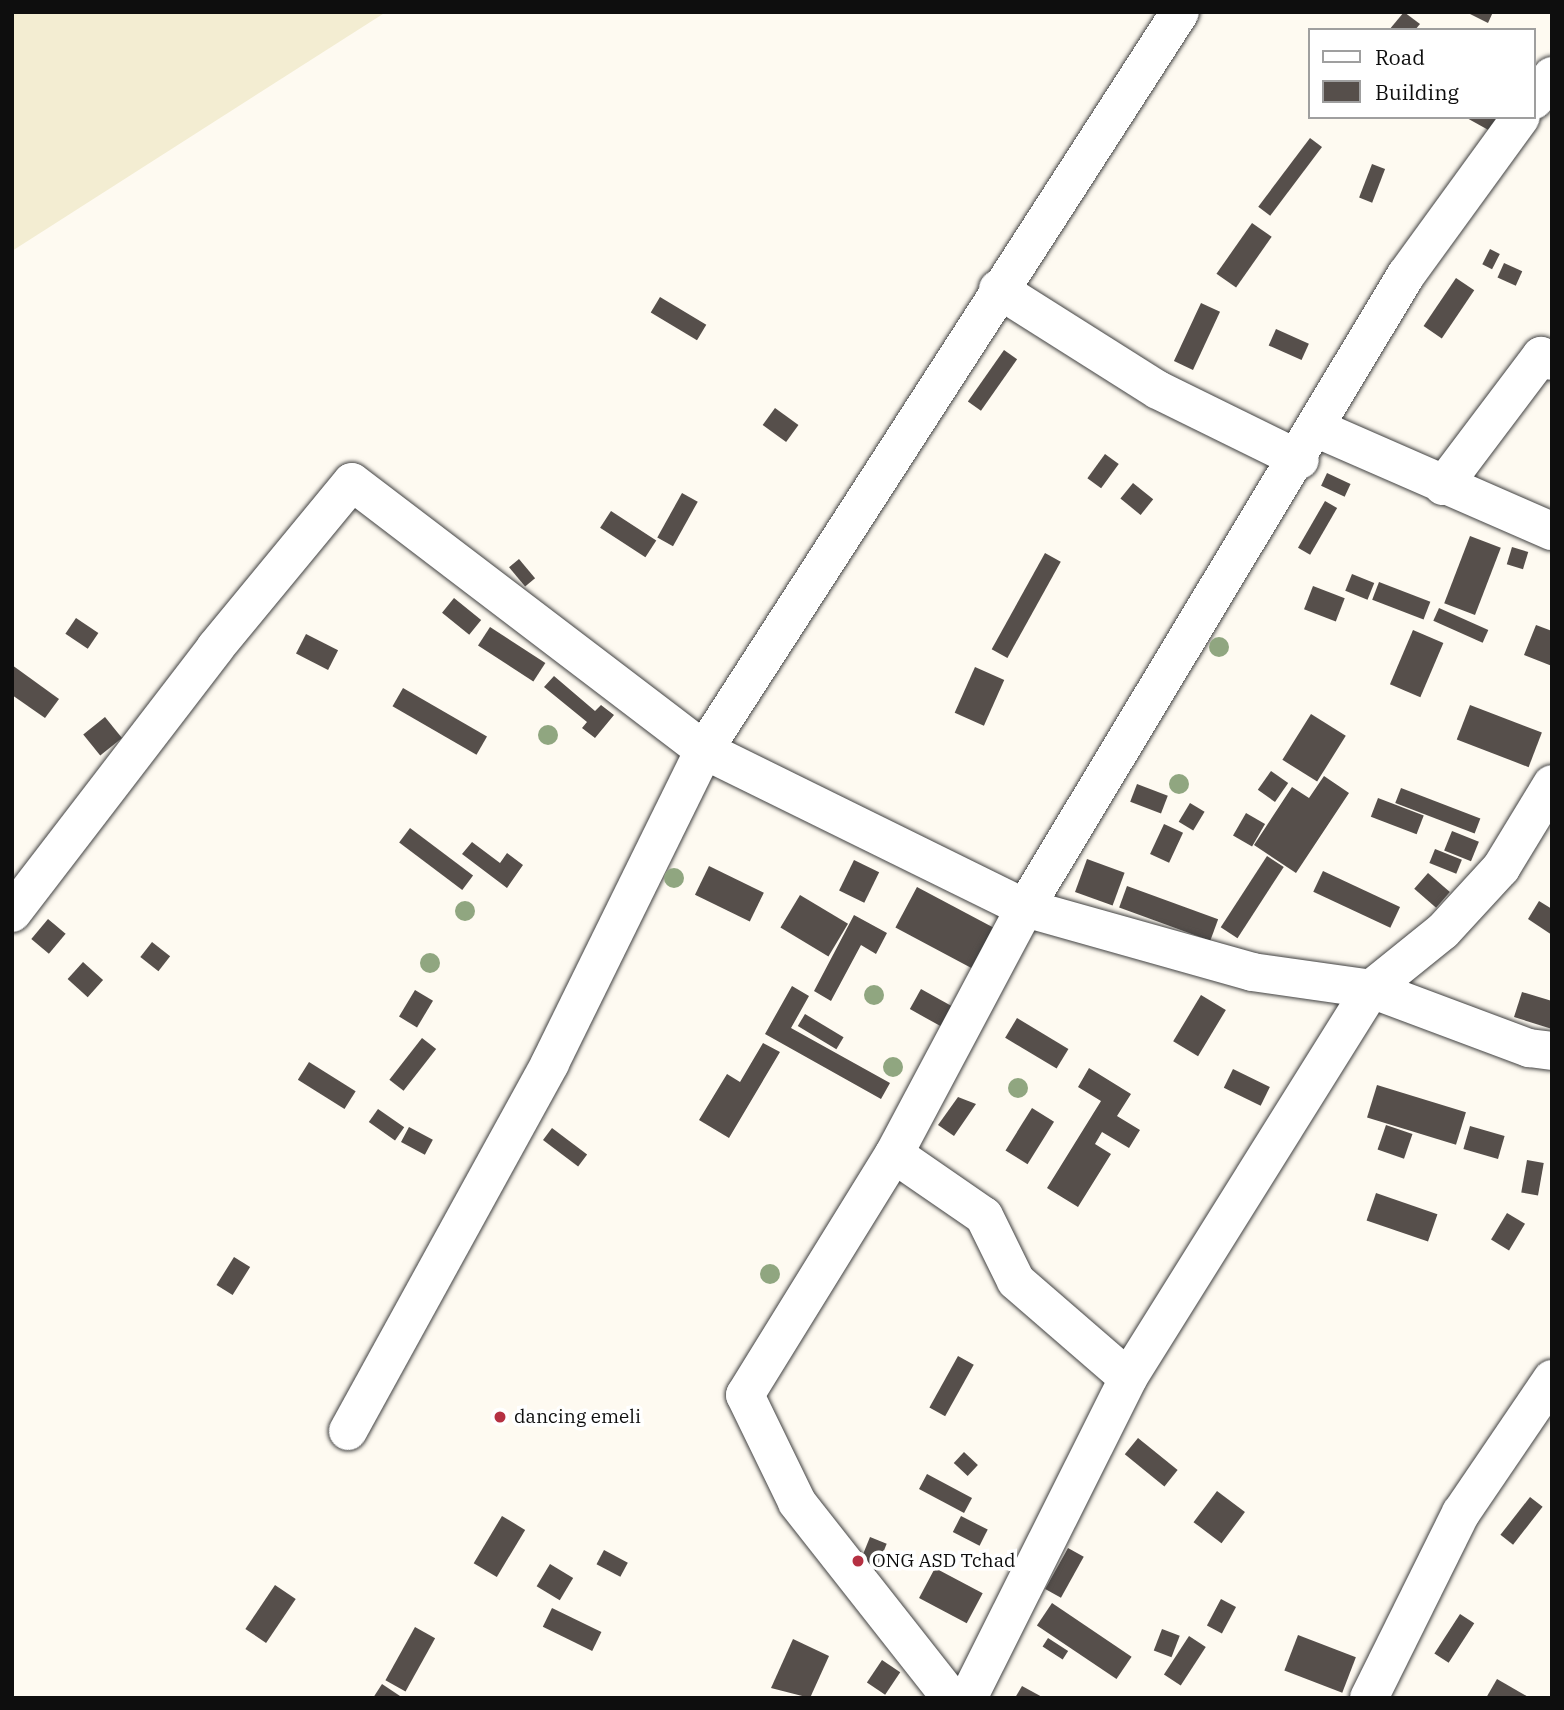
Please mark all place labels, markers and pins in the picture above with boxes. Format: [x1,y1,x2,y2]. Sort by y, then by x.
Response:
place label: dancing emeli [514,1406,641,1428]
marker: dancing emeli [492,1409,508,1425]
place label: ONG ASD Tchad [872,1550,1016,1572]
marker: ONG ASD Tchad [850,1553,866,1569]

